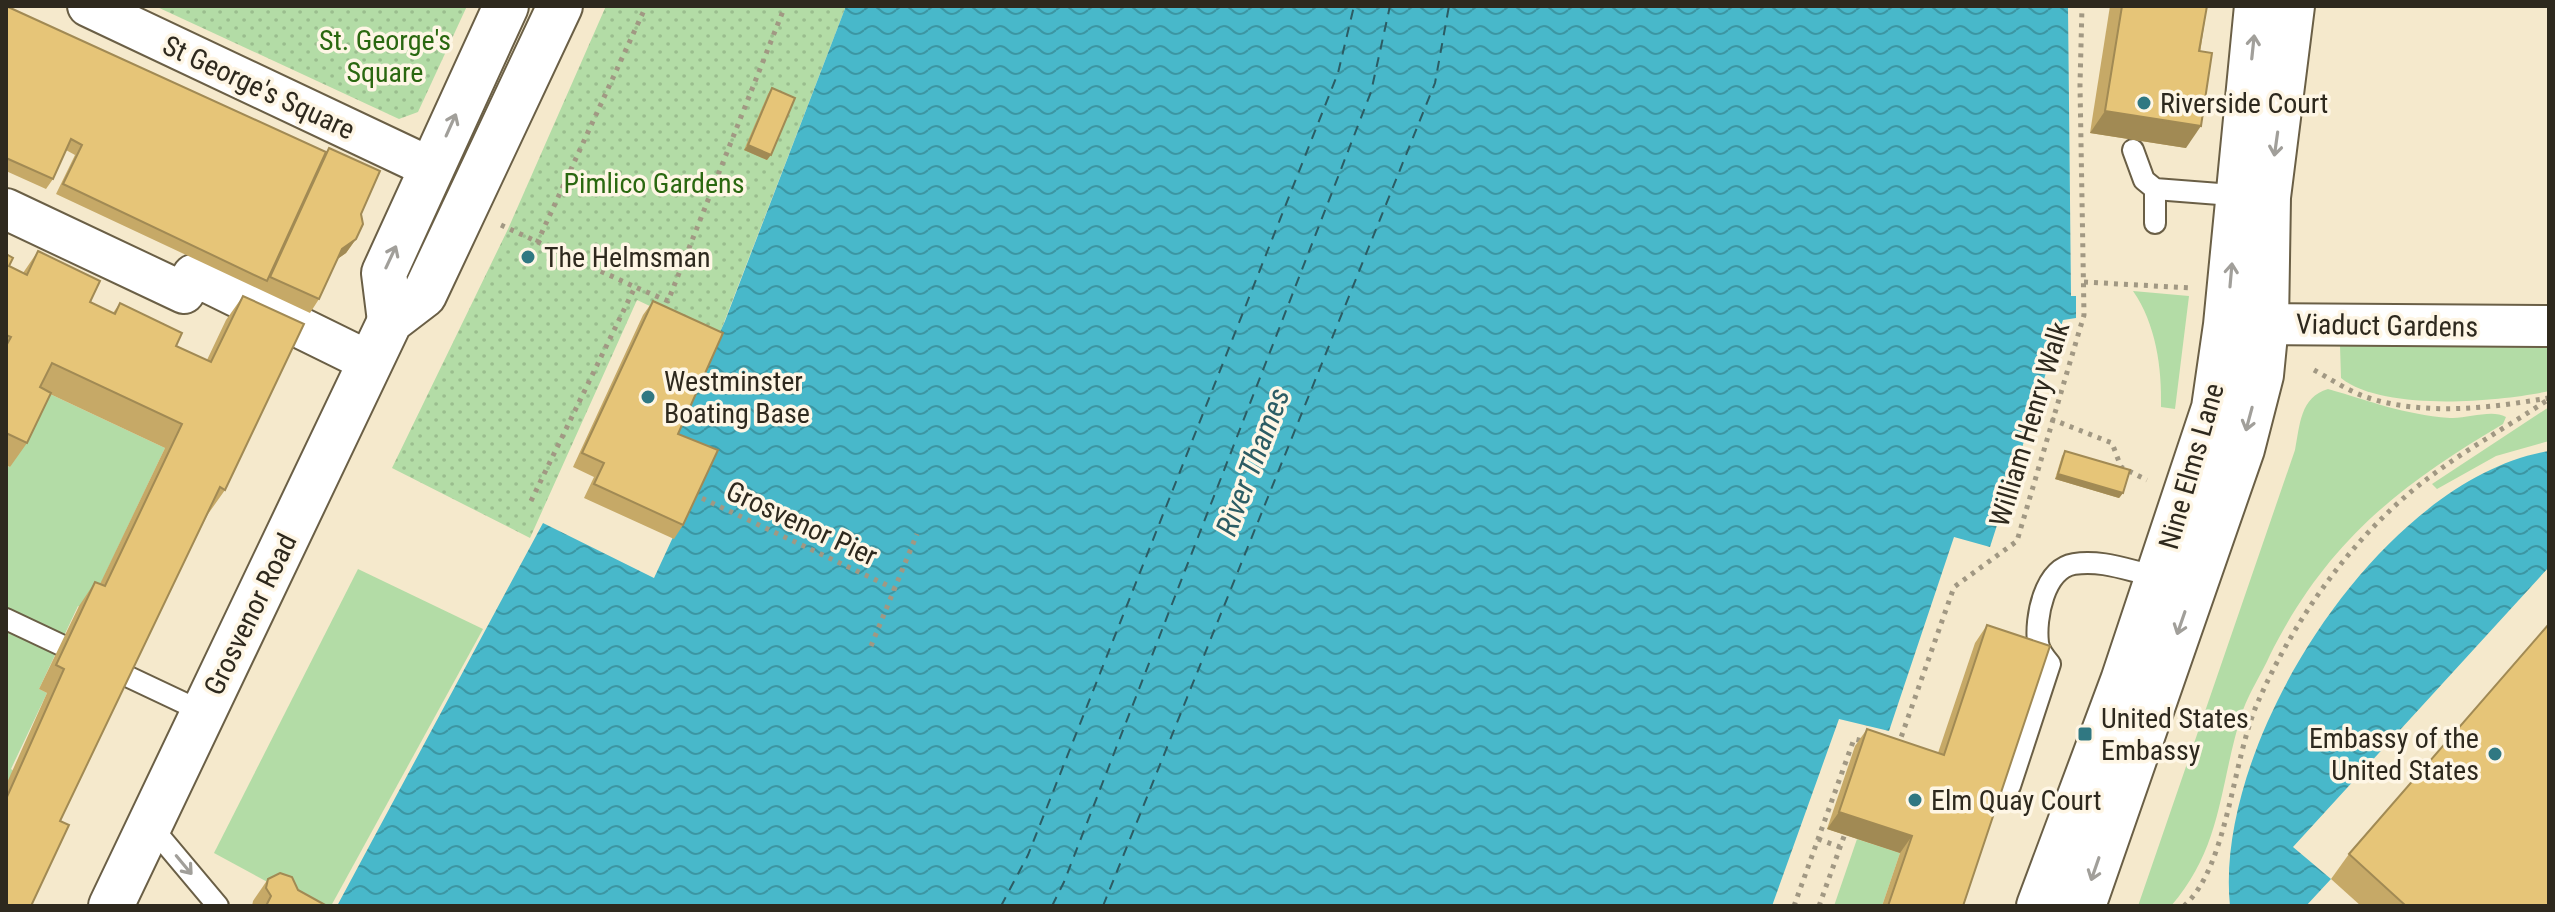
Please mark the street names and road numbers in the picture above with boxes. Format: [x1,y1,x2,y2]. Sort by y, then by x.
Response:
street label: St George's Square [158,29,360,146]
street label: Viaduct Gardens [2296,307,2478,344]
street label: William Henry Walk [1983,317,2076,530]
street label: Nine Elms Lane [2152,379,2231,553]
street label: Grosvenor Pier [721,474,883,573]
street label: Grosvenor Road [197,528,304,700]

